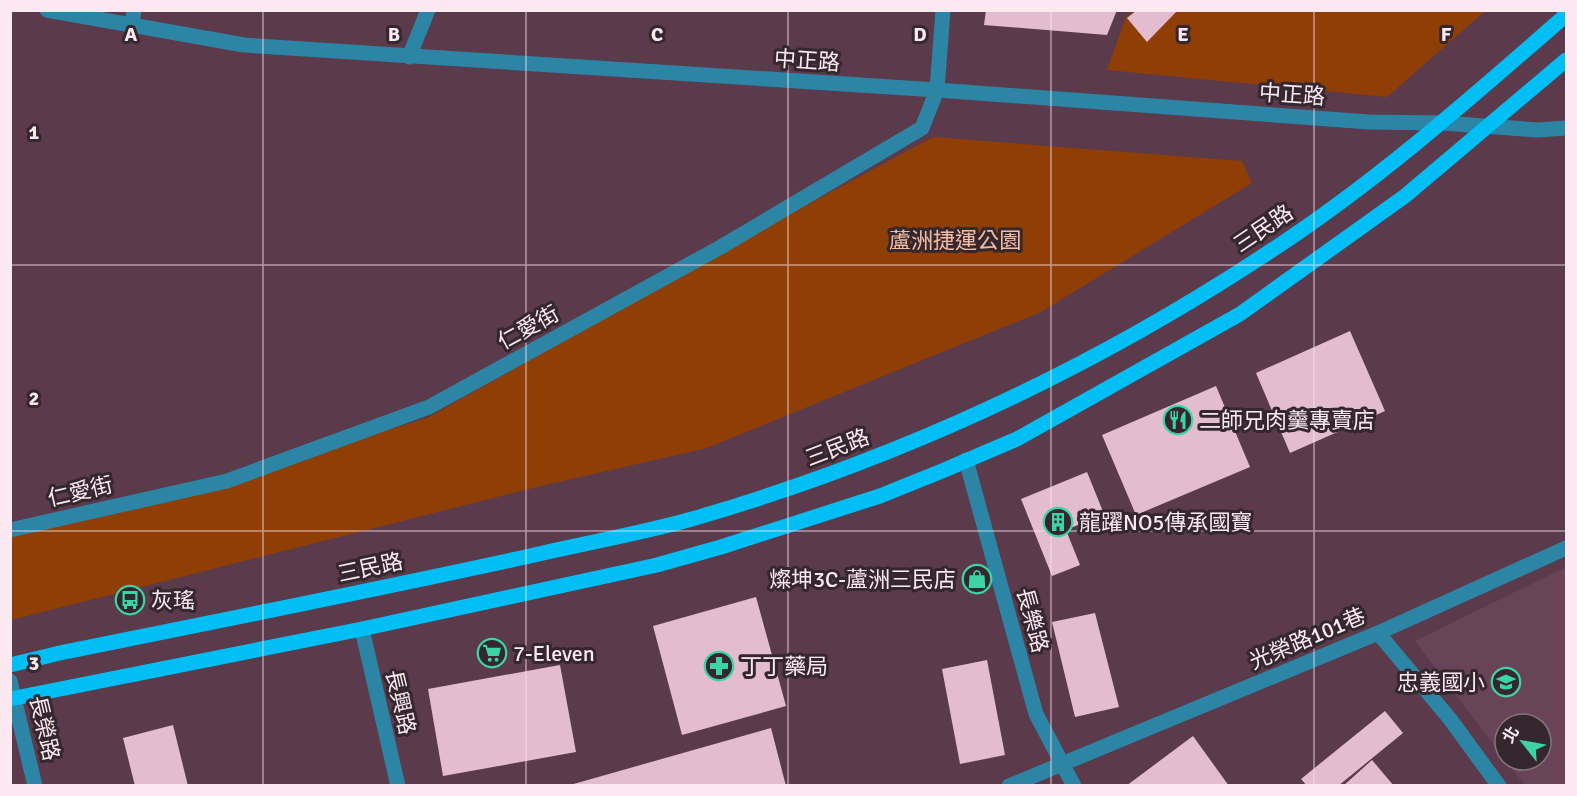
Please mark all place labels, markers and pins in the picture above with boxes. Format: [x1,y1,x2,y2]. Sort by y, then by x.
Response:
restaurant icon: 二師兄肉羹專賣店 [1162,404,1194,436]
place label: 二師兄肉羹專賣店 [1199,407,1375,434]
building icon: 龍躍NO5傳承國寶 [1042,506,1074,538]
place label: 龍躍NO5傳承國寶 [1079,509,1252,536]
shop icon: 燦坤3C-蘆洲三民店 [961,563,993,595]
place label: 燦坤3C-蘆洲三民店 [769,566,956,593]
bus stop icon: 灰瑤 [114,584,146,616]
place label: 灰瑤 [151,587,195,614]
supermarket icon: 7-Eleven [476,637,508,669]
place label: 7-Eleven [513,640,595,667]
pharmacy icon: 丁丁藥局 [703,650,735,682]
place label: 丁丁藥局 [740,653,828,680]
school or university icon: 忠義國小 [1490,666,1522,698]
place label: 忠義國小 [1397,669,1485,696]

